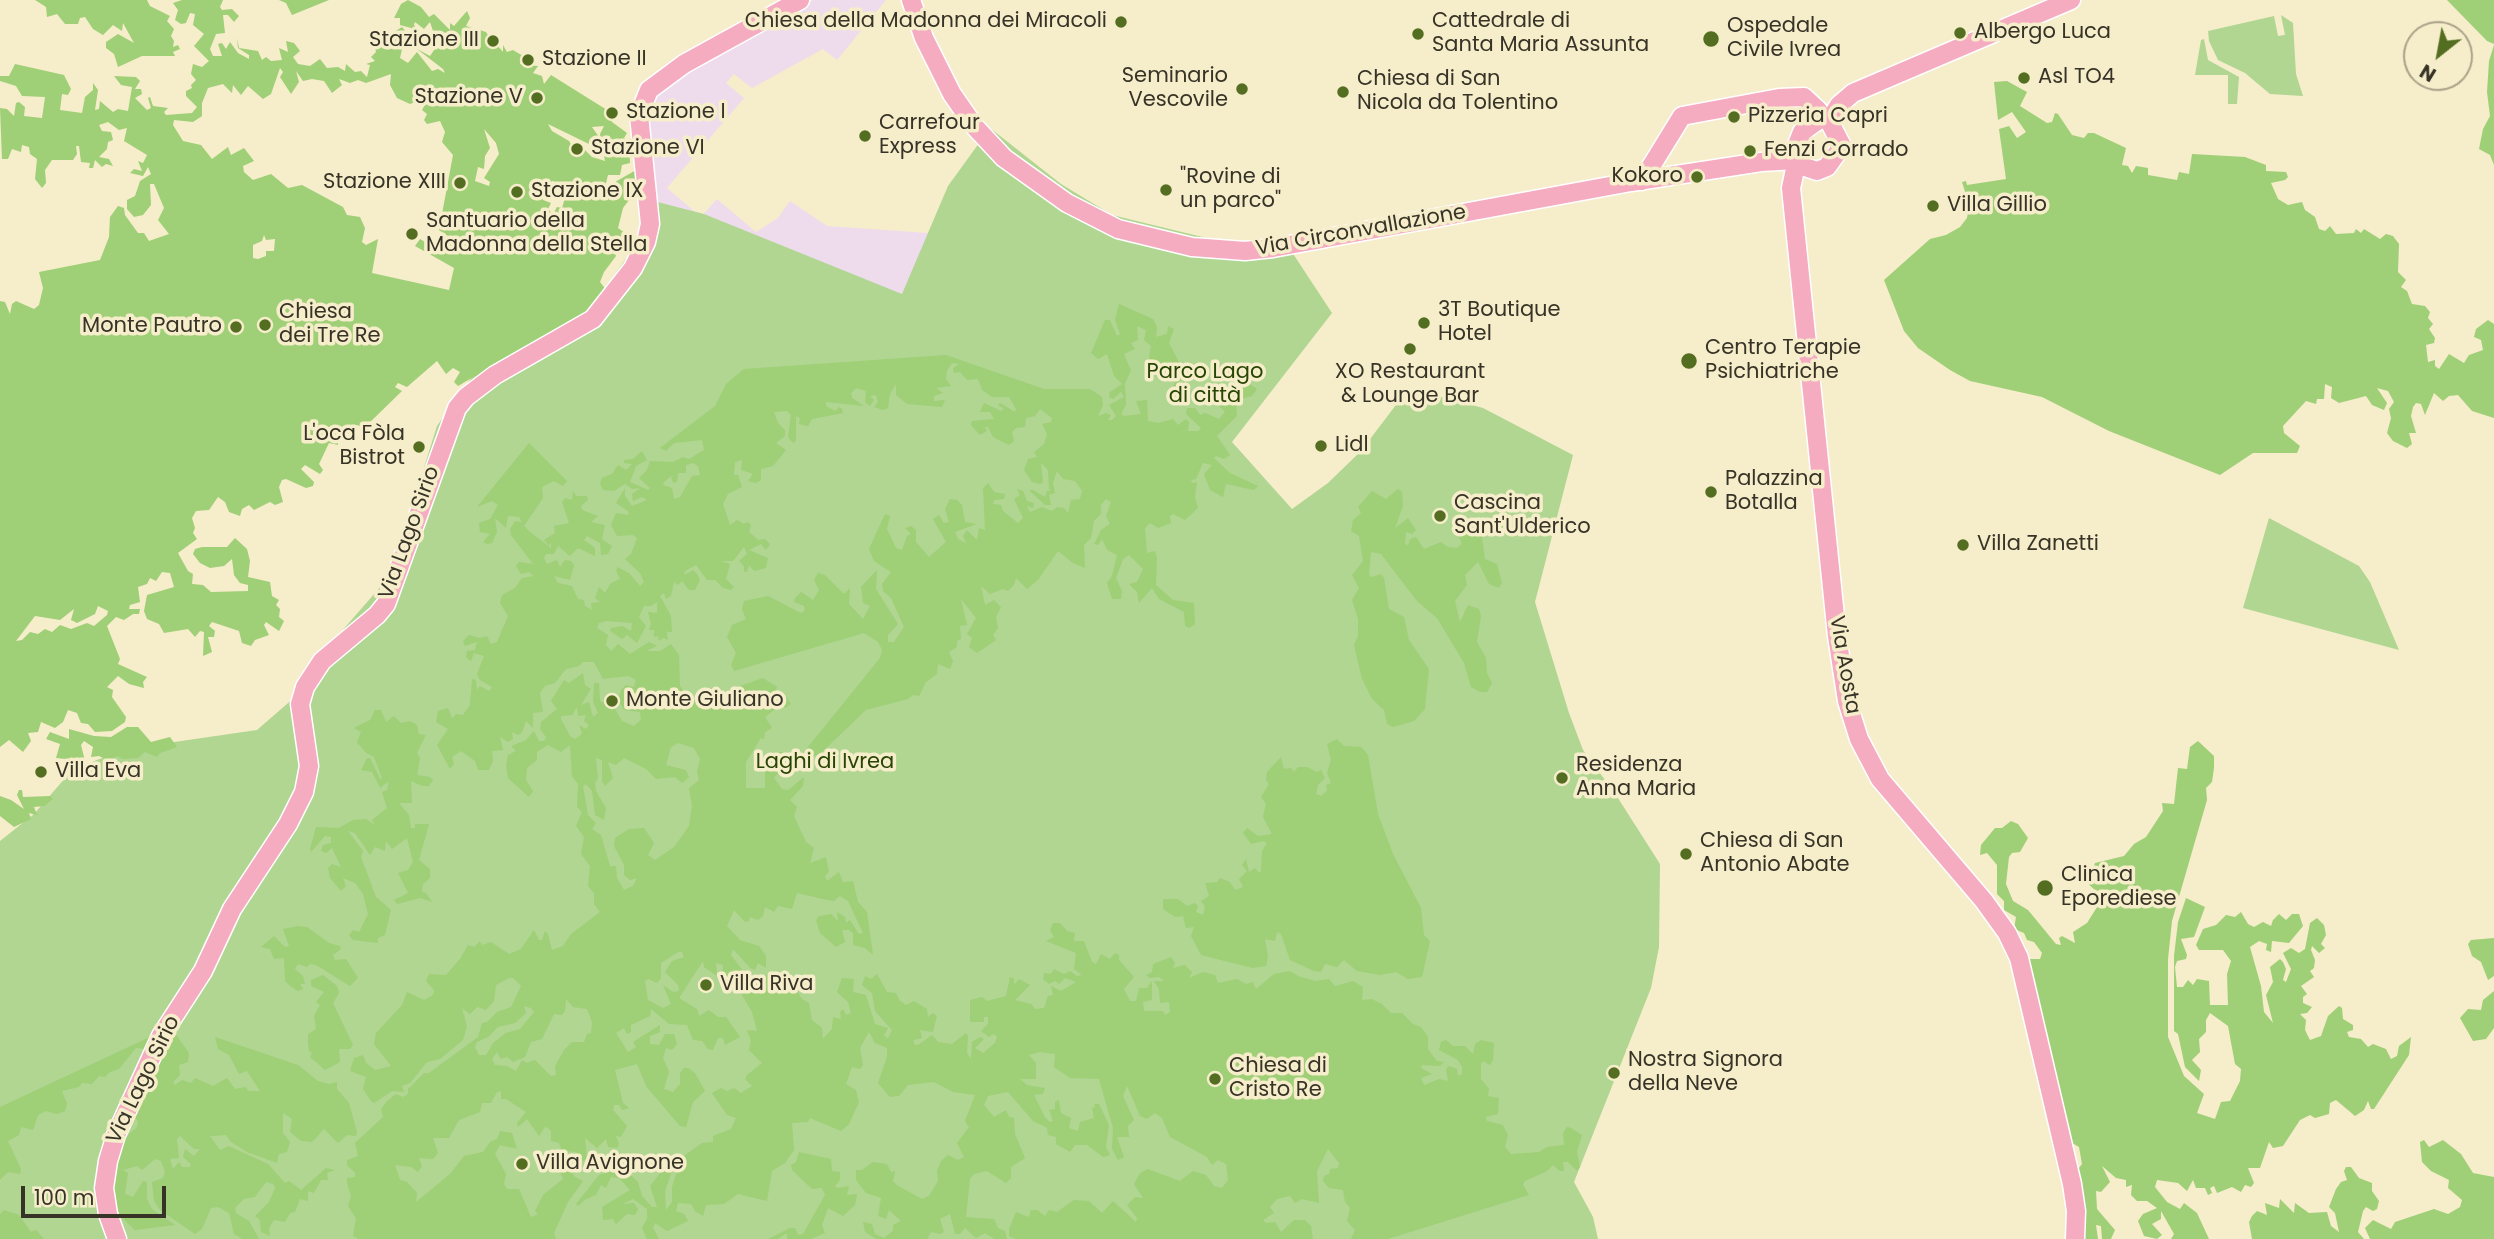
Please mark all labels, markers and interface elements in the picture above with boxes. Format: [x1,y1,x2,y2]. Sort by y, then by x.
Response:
place label: Chiesa della Madonna dei Miracoli [745,9,1107,35]
place label: Cattedrale di Santa Maria Assunta [1432,9,1649,59]
marker: Chiesa della Madonna dei Miracoli [1113,14,1129,30]
place label: Ospedale Civile Ivrea [1727,14,1841,64]
place label: Albergo Luca [1974,20,2111,46]
north arrow [2403,21,2473,91]
marker: Albergo Luca [1952,25,1968,41]
marker: Cattedrale di Santa Maria Assunta [1410,26,1426,42]
place label: Stazione III [369,28,479,54]
marker: Ospedale Civile Ivrea [1701,29,1721,49]
marker: Stazione III [485,33,501,49]
place label: Stazione II [542,47,647,73]
marker: Stazione II [520,52,536,68]
text: N [2415,57,2441,88]
place label: Seminario Vescovile [1122,64,1228,114]
place label: Asl TO4 [2038,65,2115,91]
place label: Chiesa di San Nicola da Tolentino [1357,67,1558,117]
marker: Asl TO4 [2016,70,2032,86]
marker: Seminario Vescovile [1234,81,1250,97]
marker: Chiesa di San Nicola da Tolentino [1335,84,1351,100]
place label: Stazione V [414,85,523,111]
marker: Stazione V [529,90,545,106]
place label: Stazione I [626,100,726,126]
place label: Pizzeria Capri [1748,104,1888,130]
marker: Stazione I [604,105,620,121]
marker: Pizzeria Capri [1726,109,1742,125]
place label: Carrefour Express [879,111,980,161]
marker: Carrefour Express [857,128,873,144]
place label: Stazione VI [591,136,705,162]
place label: Fenzi Corrado [1764,138,1909,164]
marker: Stazione VI [569,141,585,157]
marker: Fenzi Corrado [1742,143,1758,159]
place label: Kokoro [1611,164,1683,190]
place label: "Rovine di un parco" [1180,165,1281,215]
marker: Kokoro [1689,169,1705,185]
place label: Stazione XIII [323,170,446,196]
marker: Stazione XIII [452,175,468,191]
place label: Stazione IX [531,179,644,205]
marker: "Rovine di un parco" [1158,182,1174,198]
marker: Stazione IX [509,184,525,200]
place label: Villa Gillio [1947,193,2047,219]
marker: Villa Gillio [1925,198,1941,214]
street label: Via Circonvallazione [1254,200,1468,262]
place label: Santuario della Madonna della Stella [426,209,647,259]
marker: Santuario della Madonna della Stella [404,226,420,242]
place label: 3T Boutique Hotel [1438,298,1561,348]
place label: Chiesa dei Tre Re [279,300,381,350]
place label: Monte Pautro [82,314,222,340]
marker: 3T Boutique Hotel [1416,315,1432,331]
marker: Chiesa dei Tre Re [257,317,273,333]
marker: Monte Pautro [228,319,244,335]
place label: Centro Terapie Psichiatriche [1705,336,1861,386]
marker: XO Restaurant & Lounge Bar [1402,341,1418,357]
marker: Centro Terapie Psichiatriche [1679,351,1699,371]
park label: Parco Lago di città [1147,360,1263,410]
place label: XO Restaurant & Lounge Bar [1335,360,1485,410]
place label: L'oca Fòla Bistrot [303,422,405,472]
place label: Lidl [1335,433,1369,459]
marker: Lidl [1313,438,1329,454]
marker: L'oca Fòla Bistrot [411,439,427,455]
street label: Via Lago Sirio [374,463,446,603]
place label: Palazzina Botalla [1725,467,1823,517]
marker: Palazzina Botalla [1703,484,1719,500]
place label: Cascina Sant'Ulderico [1454,491,1591,541]
marker: Cascina Sant'Ulderico [1432,508,1448,524]
place label: Villa Zanetti [1977,532,2099,558]
marker: Villa Zanetti [1955,537,1971,553]
street label: Via Aosta [1823,614,1865,716]
place label: Monte Giuliano [626,688,784,714]
marker: Monte Giuliano [604,693,620,709]
park label: Laghi di Ivrea [756,750,894,776]
place label: Residenza Anna Maria [1576,753,1696,803]
place label: Villa Eva [55,759,141,785]
marker: Villa Eva [33,764,49,780]
marker: Residenza Anna Maria [1554,770,1570,786]
place label: Chiesa di San Antonio Abate [1700,829,1850,879]
marker: Chiesa di San Antonio Abate [1678,846,1694,862]
place label: Clinica Eporediese [2061,863,2177,913]
marker: Clinica Eporediese [2035,878,2055,898]
place label: Villa Riva [720,972,813,998]
marker: Villa Riva [698,977,714,993]
street label: Via Lago Sirio [102,1012,186,1148]
place label: Nostra Signora della Neve [1628,1048,1783,1098]
place label: Chiesa di Cristo Re [1229,1054,1327,1104]
marker: Nostra Signora della Neve [1606,1065,1622,1081]
marker: Chiesa di Cristo Re [1207,1071,1223,1087]
place label: Villa Avignone [536,1151,684,1177]
marker: Villa Avignone [514,1156,530,1172]
scale bar [24,1172,170,1216]
text: 100 m [34,1183,94,1212]

